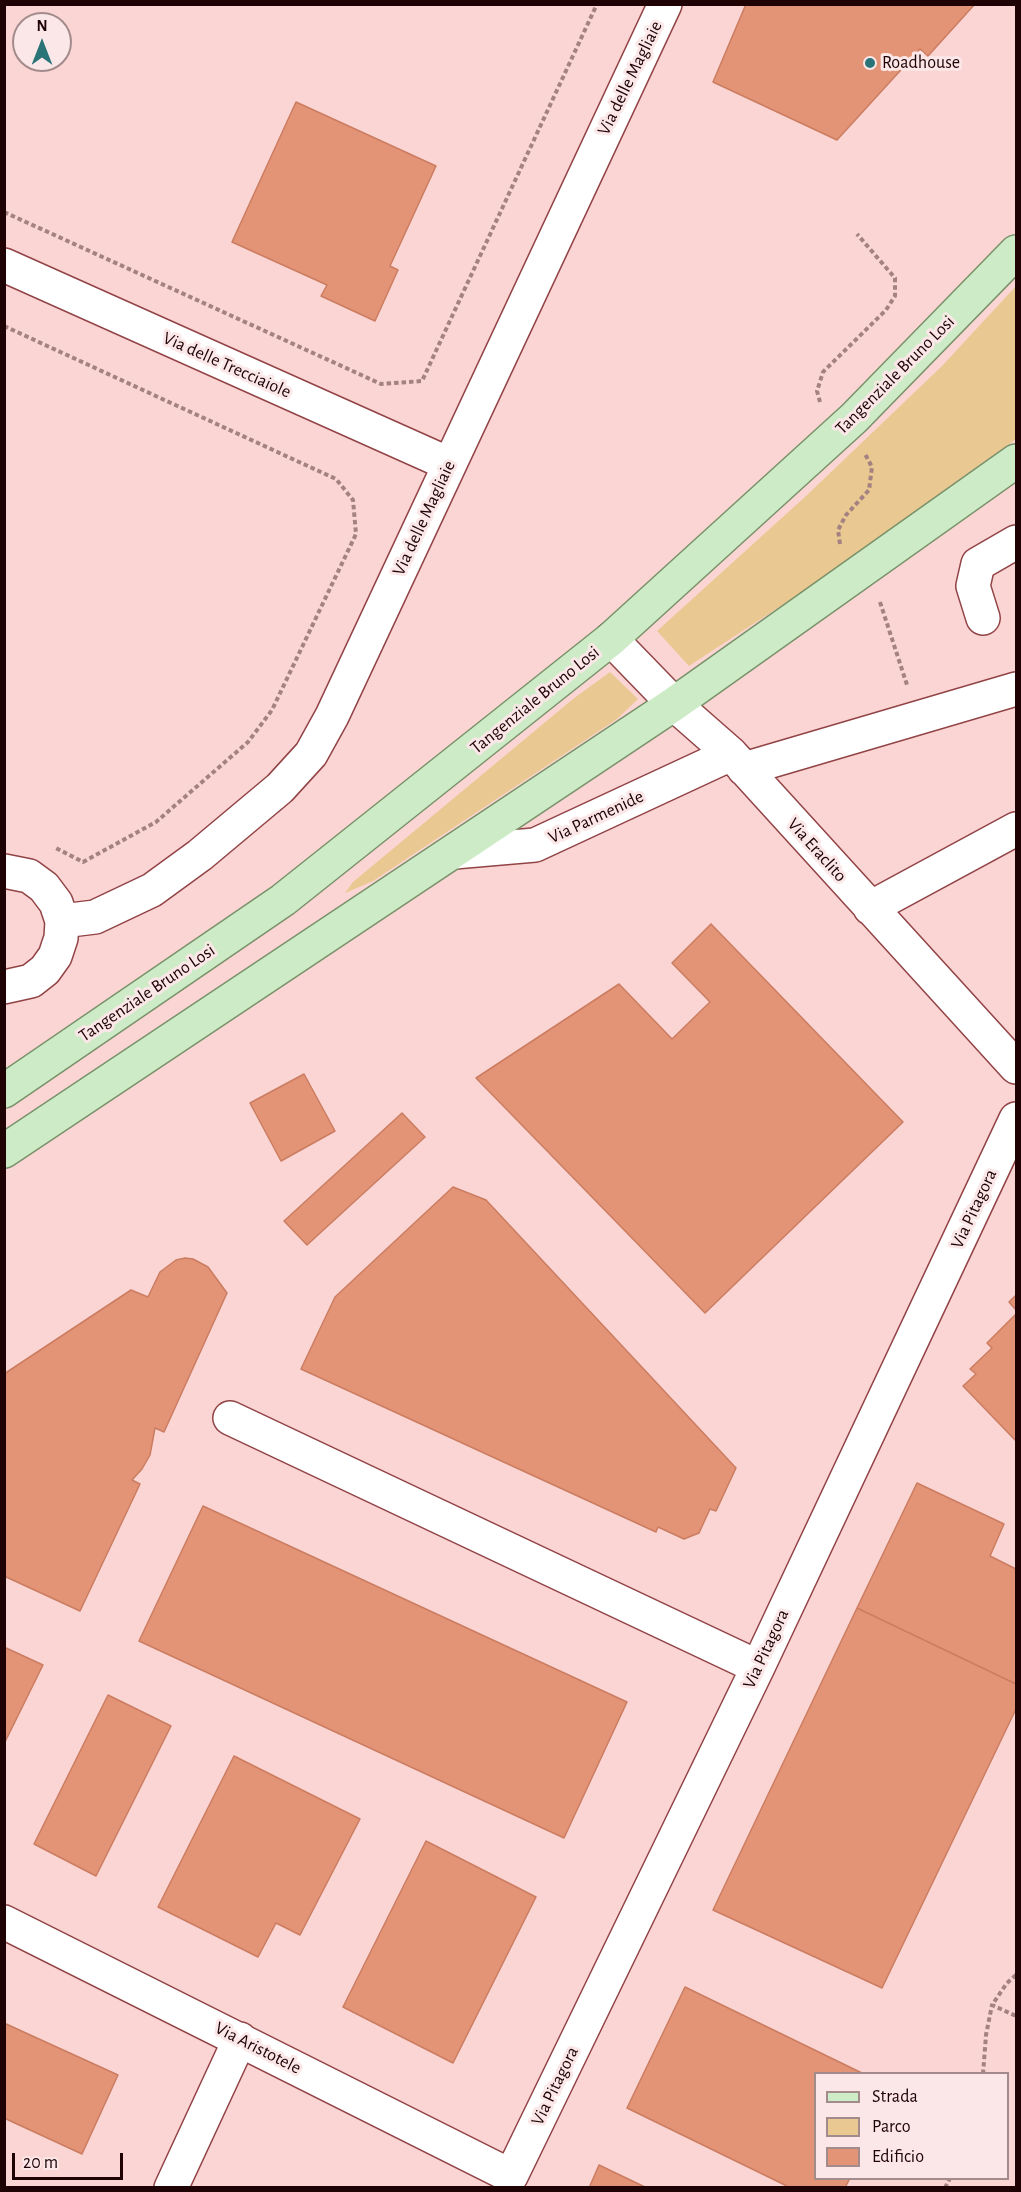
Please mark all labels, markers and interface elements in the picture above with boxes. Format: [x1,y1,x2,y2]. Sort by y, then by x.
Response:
north arrow [12,12,72,72]
street label: Via delle Magliaie [593,17,667,139]
text: N [36,18,48,34]
place label: Roadhouse [882,52,960,74]
marker: Roadhouse [863,56,877,70]
street label: Tangenziale Bruno Losi [831,311,959,439]
street label: Via delle Trecciaiole [160,327,294,403]
street label: Via delle Magliaie [388,457,460,579]
street label: Tangenziale Bruno Losi [466,641,604,759]
street label: Via Parmenide [545,786,647,848]
street label: Via Eraclito [783,814,851,886]
street label: Tangenziale Bruno Losi [75,939,219,1047]
street label: Via Pitagora [946,1166,1002,1252]
street label: Via Pitagora [738,1606,794,1692]
street label: Via Aristotele [211,2017,305,2079]
street label: Via Pitagora [527,2043,583,2129]
legend [814,2072,1009,2180]
text: Strada [872,2088,918,2106]
text: Parco [872,2118,911,2136]
scale bar [15,2141,126,2179]
text: Edificio [872,2148,924,2166]
text: 20 m [23,2154,58,2172]

